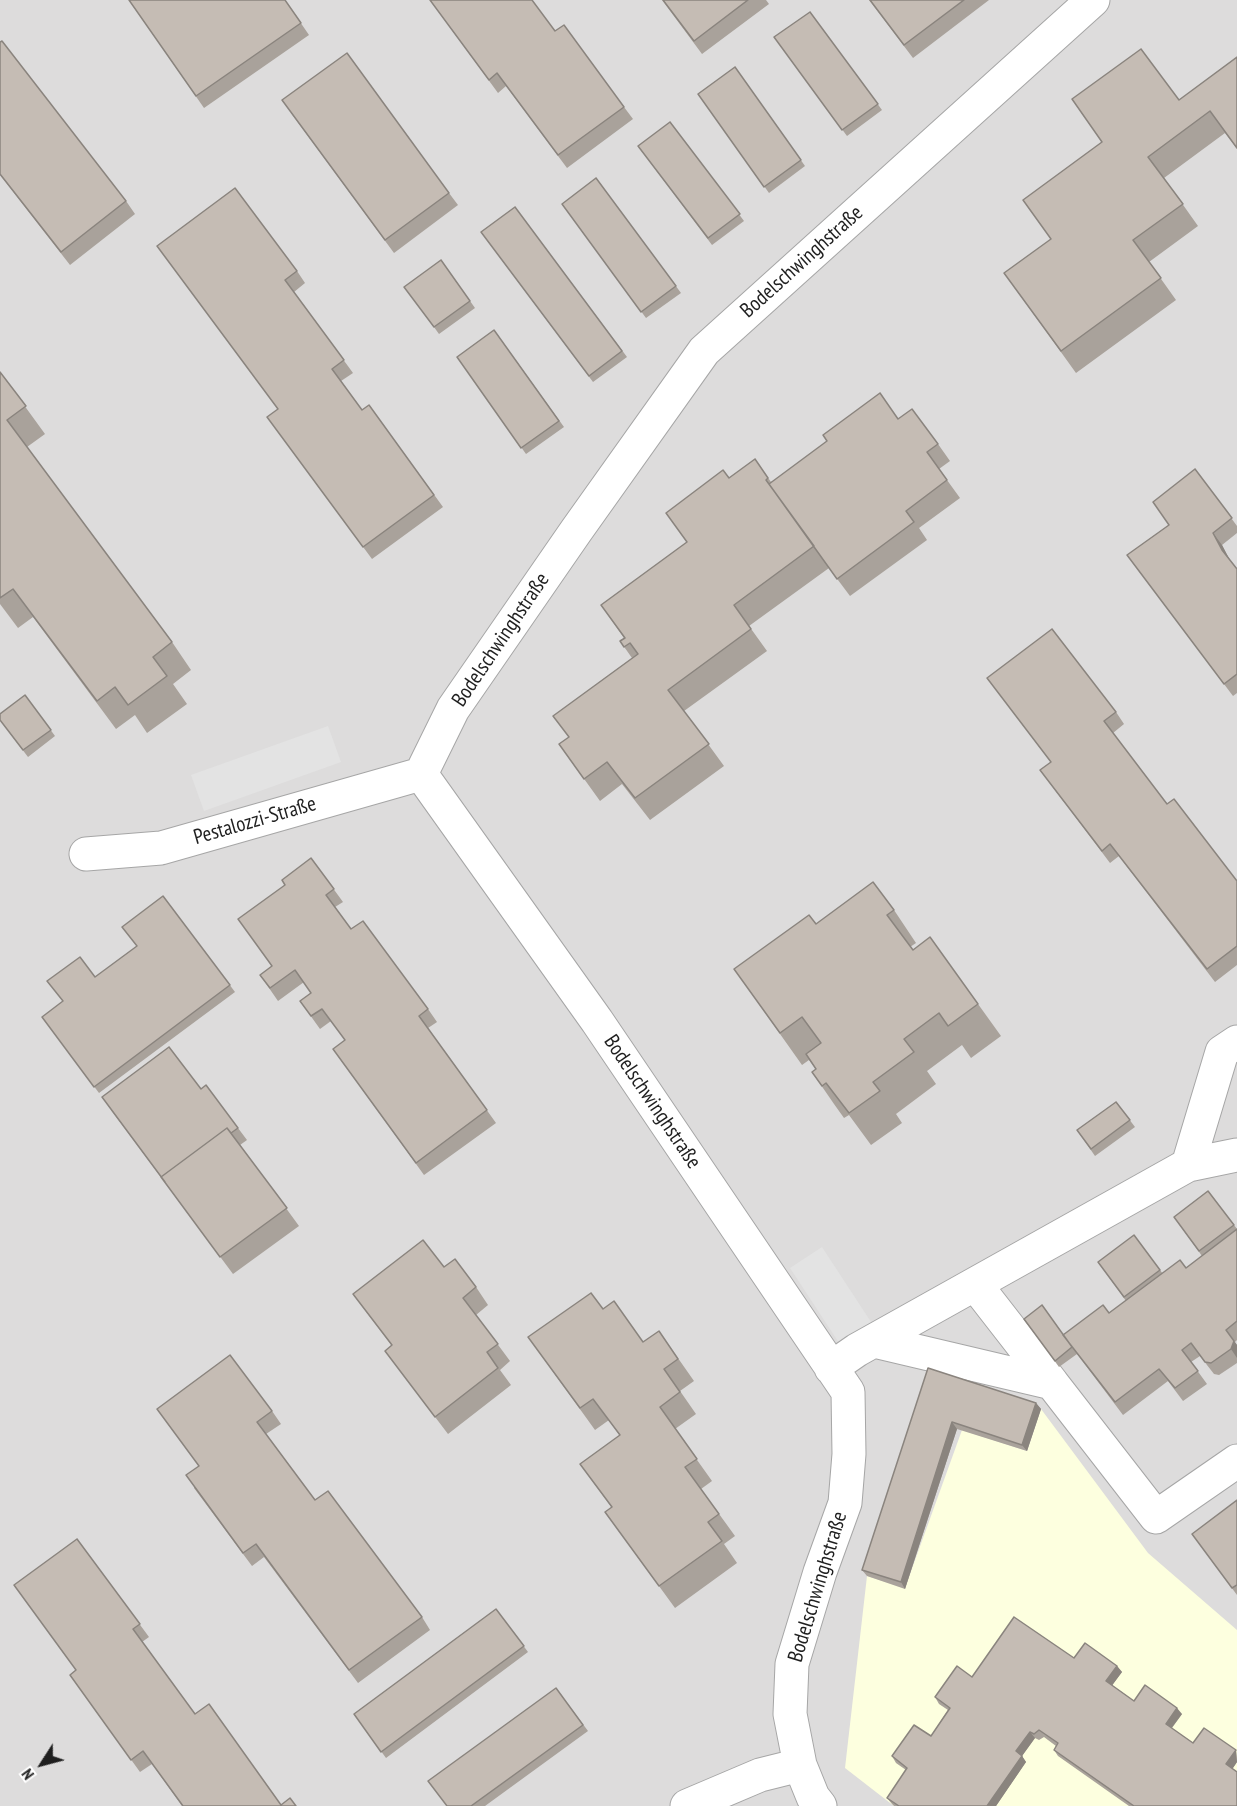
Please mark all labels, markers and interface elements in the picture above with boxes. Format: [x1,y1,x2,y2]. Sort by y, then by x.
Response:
street label: Bodelschwinghstraße [736,200,868,324]
street label: Bodelschwinghstraße [447,568,555,712]
street label: Pestalozzi-Straße [191,792,319,850]
street label: Bodelschwinghstraße [598,1030,706,1174]
street label: Bodelschwinghstraße [783,1509,853,1665]
north arrow [12,1734,72,1794]
text: N [17,1765,38,1784]

